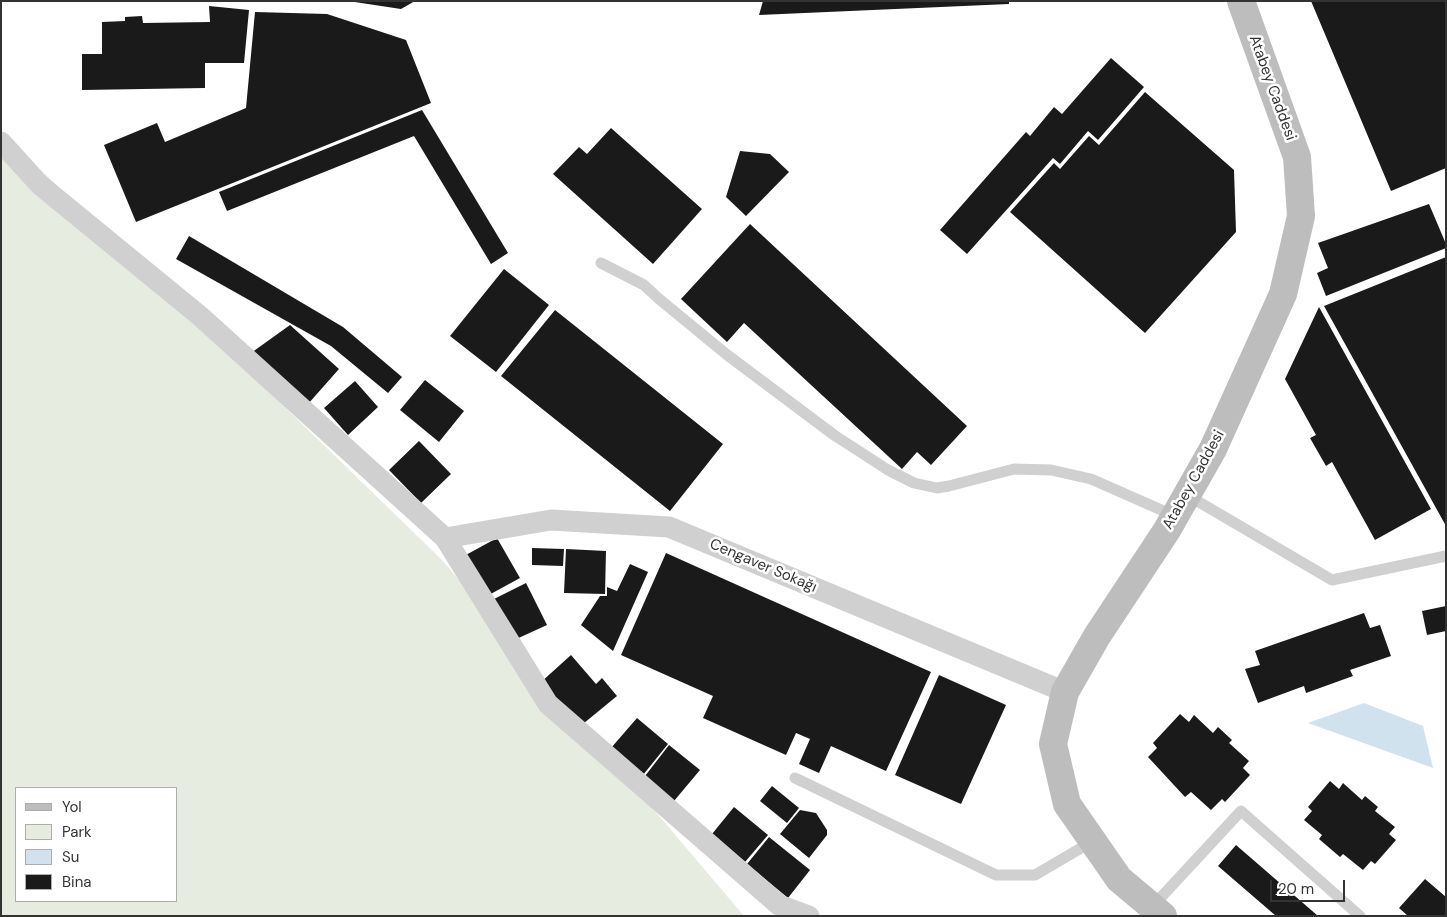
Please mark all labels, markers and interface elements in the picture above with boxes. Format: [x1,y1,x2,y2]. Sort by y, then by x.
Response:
street label: Atabey Caddesi [1245,33,1299,143]
street label: Atabey Caddesi [1159,427,1229,533]
street label: Cengaver Sokağı [707,535,819,597]
legend [15,787,178,902]
text: Yol [62,797,82,817]
text: Park [62,822,92,842]
text: Su [62,847,79,867]
scale bar [1272,870,1347,902]
text: Bina [62,872,91,892]
text: 20 m [1278,879,1314,899]

